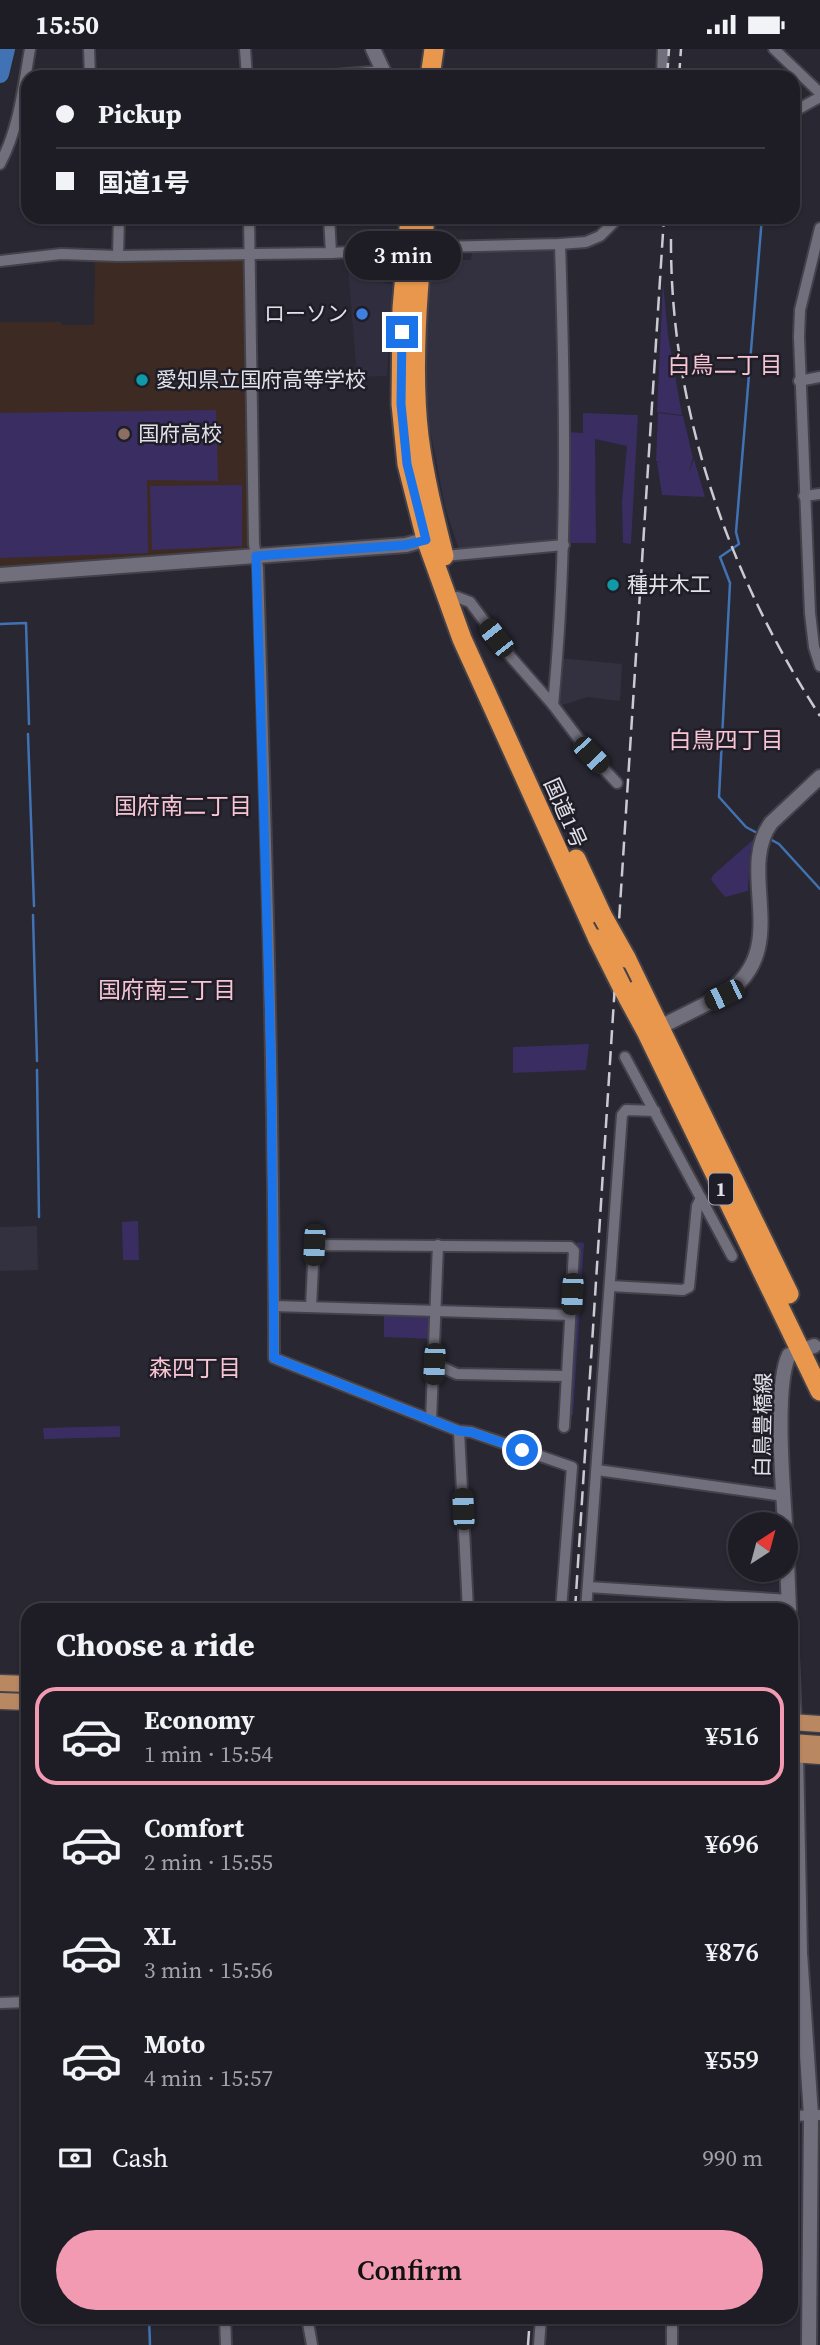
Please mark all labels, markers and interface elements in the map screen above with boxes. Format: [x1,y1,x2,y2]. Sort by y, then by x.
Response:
text: 15:50 [35,7,99,43]
text: Pickup [98,96,182,132]
text: 国道1号 [98,165,190,201]
callout: 3 min [344,231,460,279]
text: 3 min [373,239,433,271]
place label: ローソン [264,299,348,328]
marker: ローソン [354,306,370,322]
route end [386,316,418,348]
district label: 白鳥二丁目 [668,349,783,381]
place label: 愛知県立国府高等学校 [156,365,366,394]
marker: 愛知県立国府高等学校 [134,372,150,388]
place label: 国府高校 [138,419,222,448]
marker: 国府高校 [116,426,132,442]
place label: 種井木工 [627,570,711,599]
marker: 種井木工 [605,577,621,593]
car [475,615,518,661]
district label: 白鳥四丁目 [669,724,784,756]
car [569,732,614,778]
street label: 国道1号 [537,773,594,852]
district label: 国府南二丁目 [114,790,252,822]
district label: 国府南三丁目 [98,974,236,1006]
car [701,976,748,1014]
road number: 1 [709,1173,733,1205]
car [303,1223,326,1267]
car [561,1272,584,1316]
car [423,1342,446,1386]
district label: 森四丁目 [149,1352,241,1384]
street label: 白鳥豊橋線 [747,1372,778,1478]
route start [506,1434,538,1466]
car [452,1487,475,1531]
north arrow [728,1512,798,1582]
map controls [728,1512,798,1582]
text: Choose a ride [56,1623,255,1667]
text: Economy [144,1702,255,1738]
icon: car [60,1705,123,1768]
text: ¥516 [705,1718,759,1754]
text: 1 min · 15:54 [144,1738,273,1770]
text: Comfort [144,1810,244,1846]
icon: car [60,1813,123,1876]
text: ¥696 [705,1826,759,1862]
text: 2 min · 15:55 [144,1846,273,1878]
text: XL [144,1918,176,1954]
icon: car [60,1921,123,1984]
text: ¥876 [705,1934,759,1970]
text: 3 min · 15:56 [144,1954,273,1986]
text: Moto [144,2026,205,2062]
icon: car [60,2029,123,2092]
text: ¥559 [705,2042,759,2078]
text: 4 min · 15:57 [144,2062,273,2094]
icon: cash [56,2139,94,2177]
text: Cash [112,2140,168,2176]
text: 990 m [702,2142,763,2174]
button: Confirm [56,2230,763,2310]

